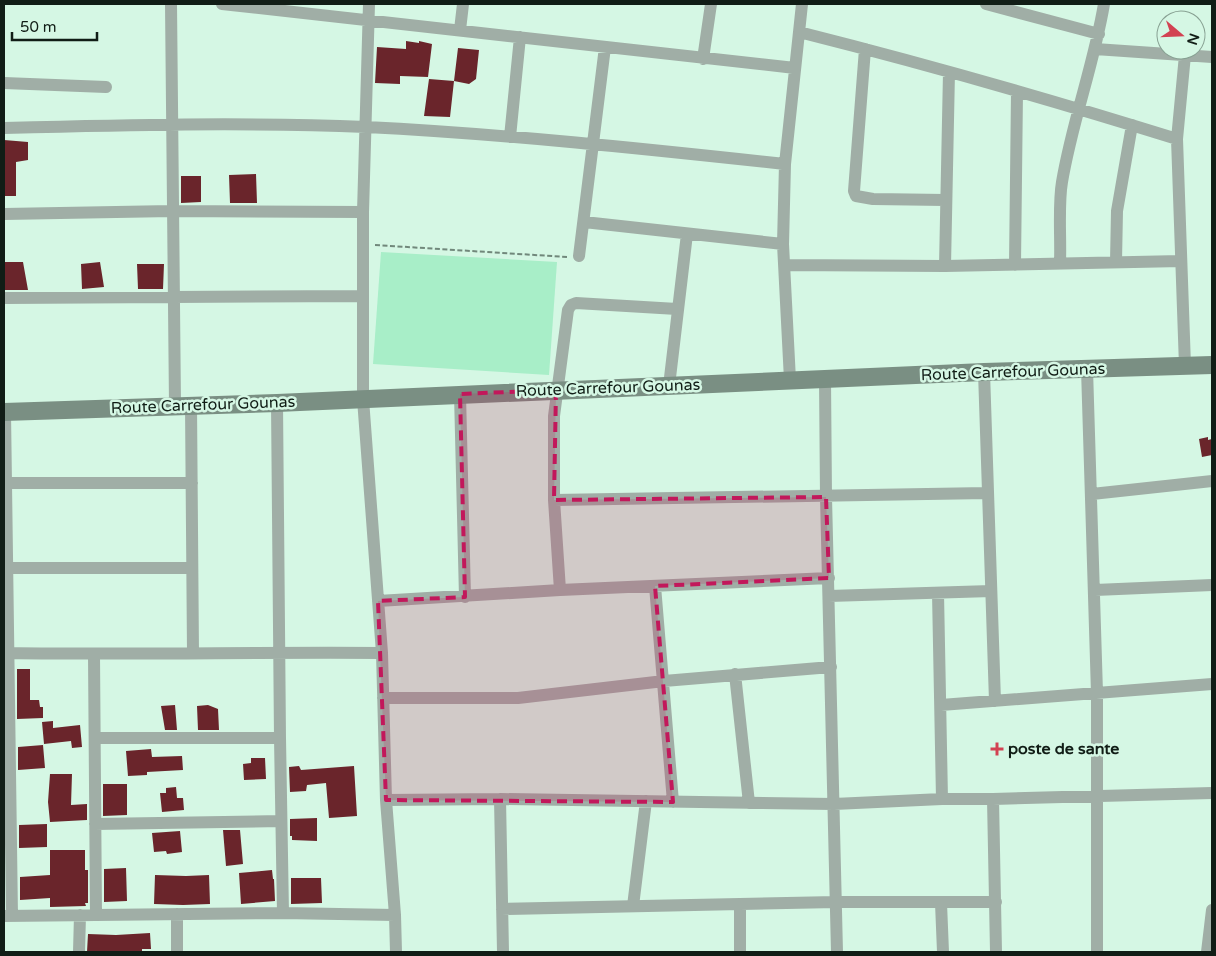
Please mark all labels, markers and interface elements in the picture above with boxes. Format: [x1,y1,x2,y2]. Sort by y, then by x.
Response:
scale bar [12,10,98,42]
north arrow [1156,10,1206,60]
text: 50 m [20,18,57,36]
text: N [1183,31,1203,47]
street label: Route Carrefour Gounas [920,359,1106,385]
street label: Route Carrefour Gounas [515,375,701,401]
street label: Route Carrefour Gounas [110,392,296,418]
place label: poste de sante [1008,739,1119,759]
marker: poste de sante [990,742,1004,756]

